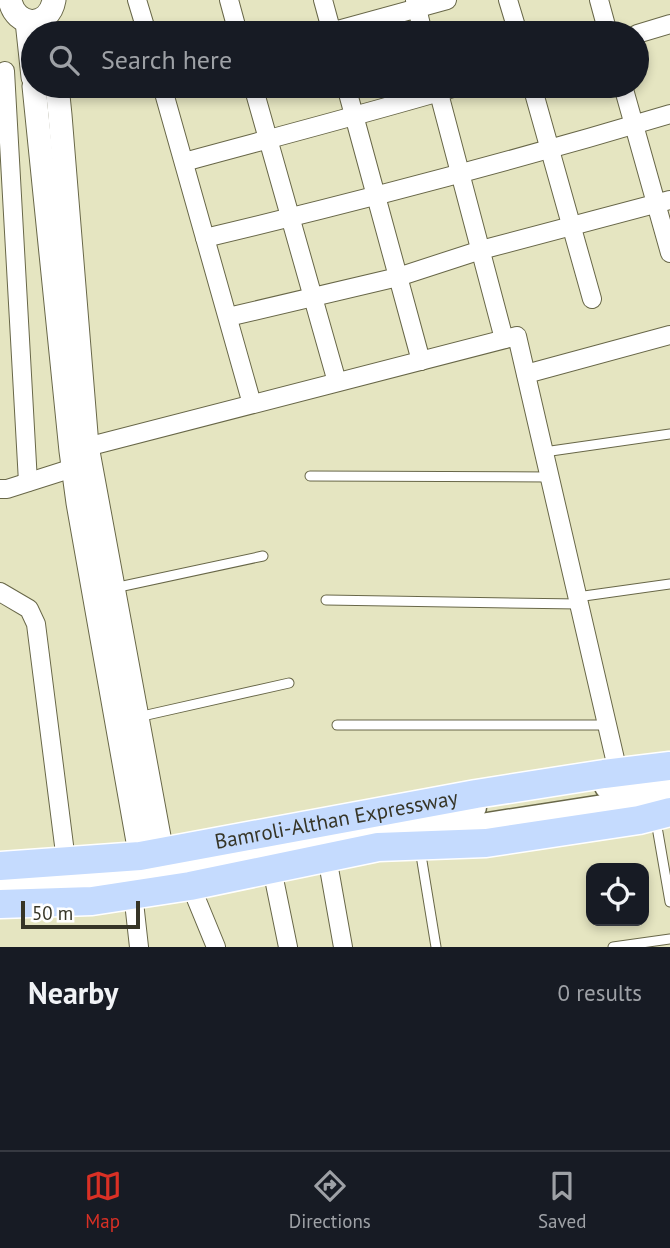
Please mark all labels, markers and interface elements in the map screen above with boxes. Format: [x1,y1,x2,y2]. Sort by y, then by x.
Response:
search box [21,21,649,98]
icon: search [45,41,83,79]
text: Search here [101,43,232,76]
street label: Bamroli-Althan Expressway [212,784,460,855]
map controls [586,863,649,926]
button: locate [586,863,649,926]
scale bar [21,898,140,930]
text: 50 m [32,901,73,925]
text: Nearby [28,973,118,1012]
text: 0 results [558,978,642,1007]
tab: Map [84,1167,122,1233]
tab: Directions [289,1167,371,1233]
tab: Saved [538,1167,586,1233]

